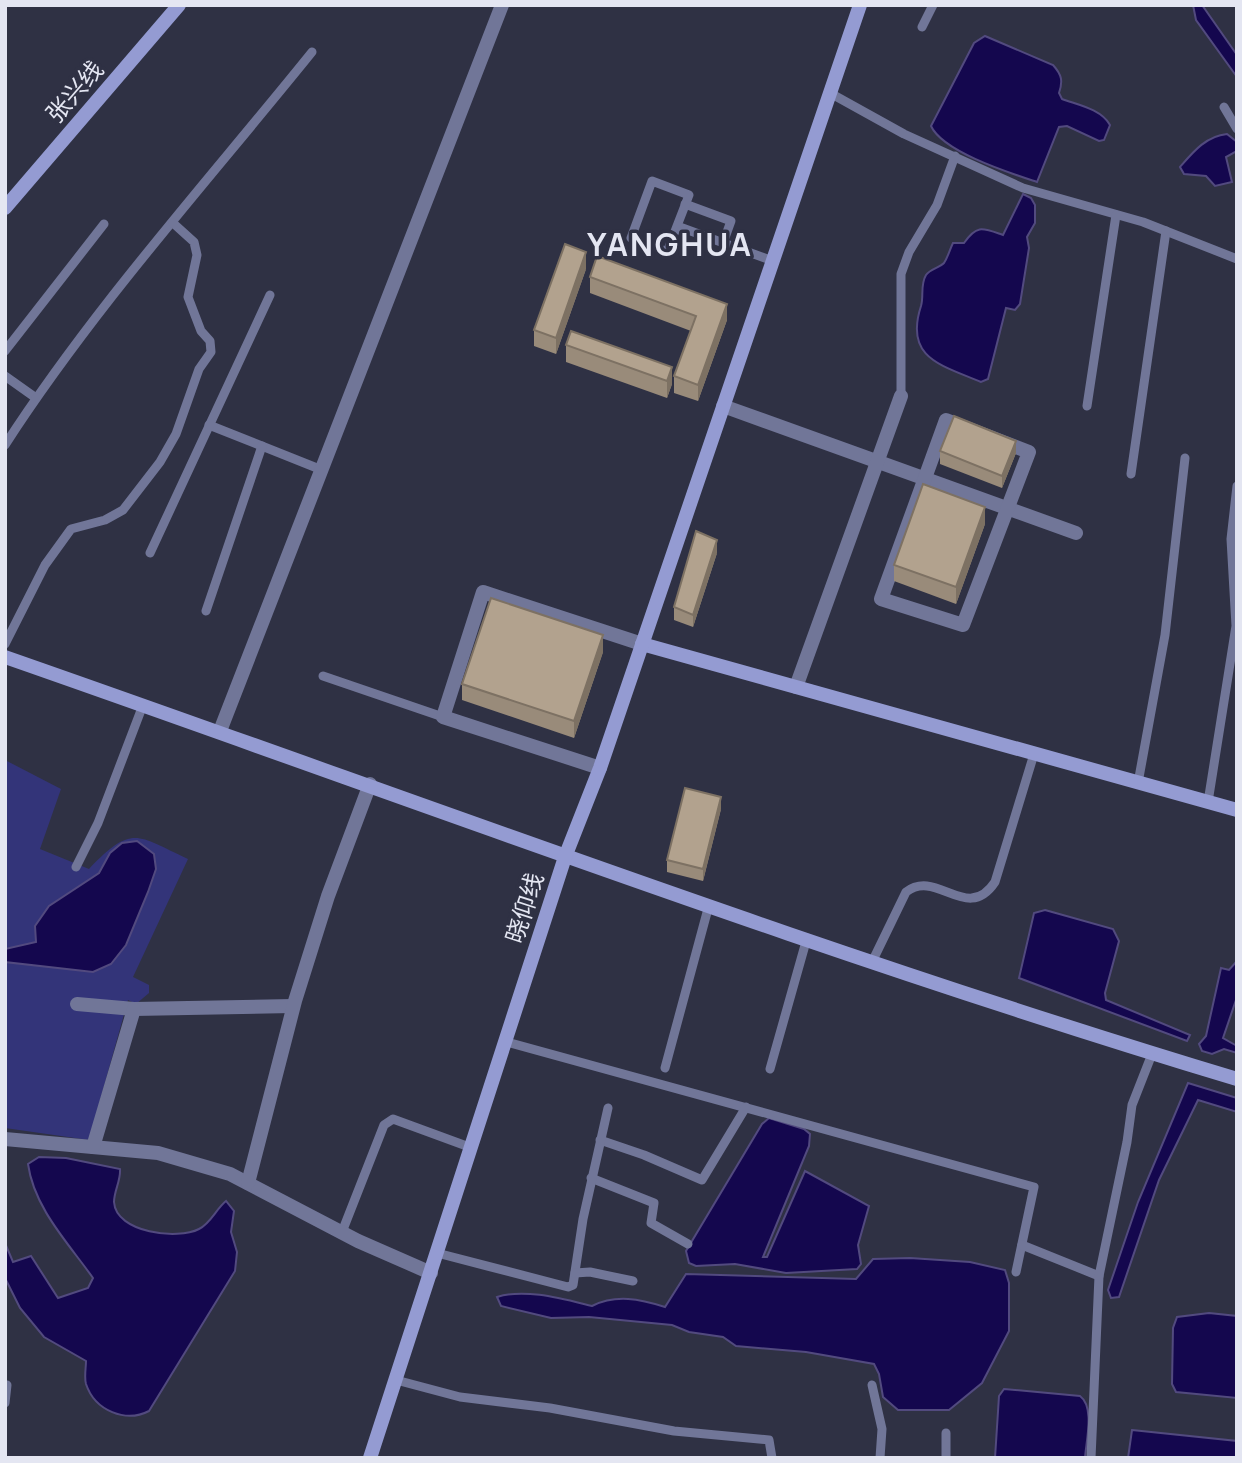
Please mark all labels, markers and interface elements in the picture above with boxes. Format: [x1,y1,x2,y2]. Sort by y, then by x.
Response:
street label: 张兴线 [38,53,110,129]
district label: YANGHUA [587,222,753,266]
street label: 晓仰线 [497,868,550,947]

